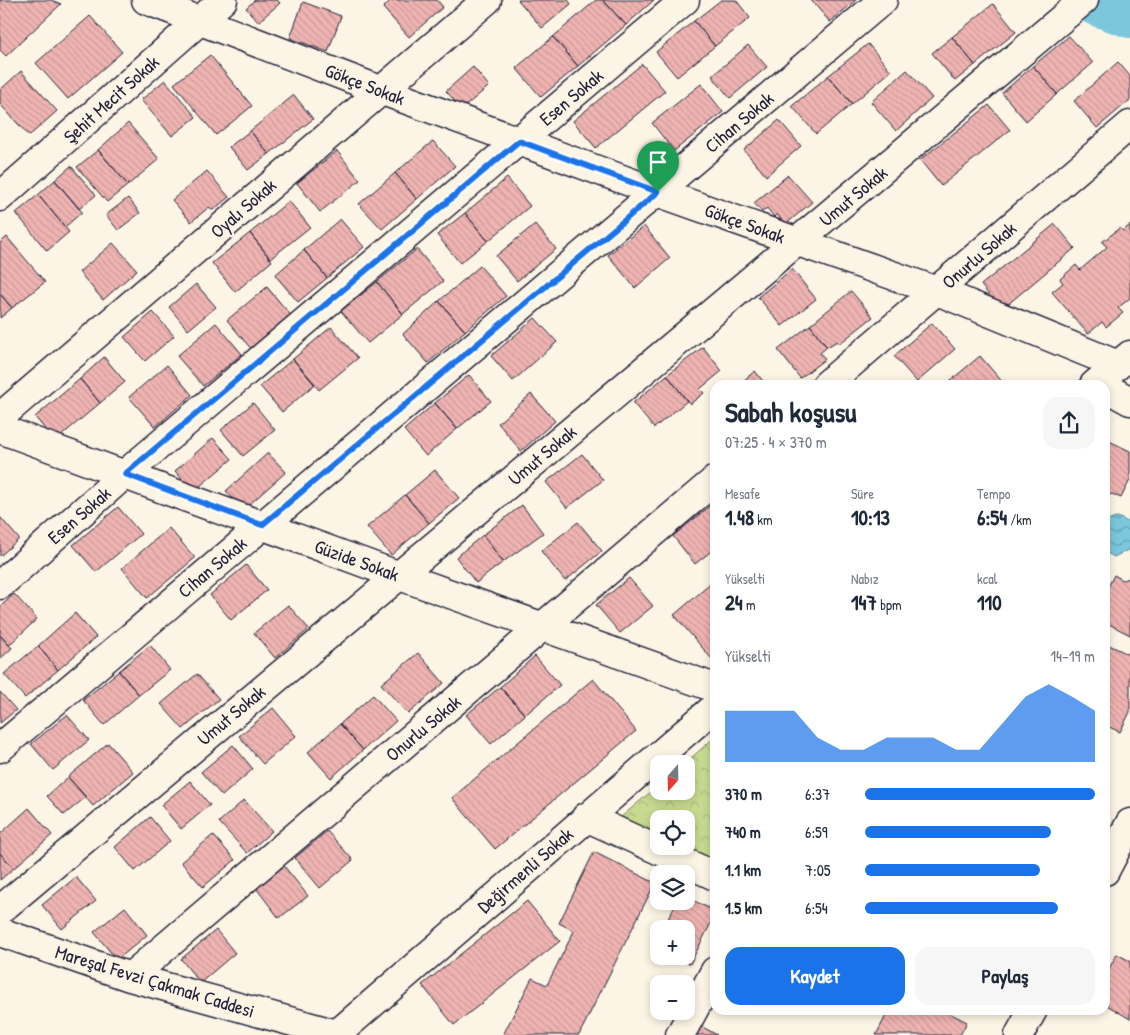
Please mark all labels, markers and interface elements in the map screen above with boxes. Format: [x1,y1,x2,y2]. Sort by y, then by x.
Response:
street label: Şehit Mecit Sokak [58,49,165,149]
street label: Gökçe Sokak [321,57,409,111]
street label: Esen Sokak [534,63,608,131]
street label: Cihan Sokak [699,85,779,159]
pin [637,141,679,192]
icon: arrive [644,148,672,176]
street label: Umut Sokak [813,160,893,232]
street label: Oyalı Sokak [205,172,282,244]
street label: Gökçe Sokak [701,196,789,250]
street label: Onurlu Sokak [936,215,1022,295]
text: Sabah koşusu [725,393,856,431]
button: share [1043,397,1095,449]
street label: Umut Sokak [502,419,582,491]
text: 07:25 · 4 × 370 m [725,431,827,453]
street label: Esen Sokak [42,480,116,550]
text: Mesafe [725,484,760,503]
text: Süre [851,484,874,503]
text: Tempo [977,484,1010,503]
text: 1.48 [725,503,754,532]
text: 10:13 [851,503,890,532]
text: 6:54 [977,503,1007,532]
text: km [754,510,773,529]
text: /km [1007,510,1032,529]
street label: Cihan Sokak [172,530,252,604]
street label: Güzide Sokak [311,533,403,587]
text: Yükselti [725,569,765,588]
text: Nabız [851,569,879,588]
text: kcal [977,569,997,588]
text: 24 [725,588,743,617]
text: 147 [851,588,877,617]
text: 110 [977,588,1002,617]
text: m [743,595,755,614]
text: bpm [877,595,901,614]
text: Yükselti [725,645,771,667]
text: 14–19 m [1050,645,1095,667]
street label: Umut Sokak [191,679,271,751]
street label: Onurlu Sokak [380,689,466,767]
north arrow [650,755,695,800]
map controls [650,755,695,1020]
text: 370 m [725,783,762,805]
text: 6:37 [805,783,830,805]
button: locate [650,810,695,855]
street label: Değirmenli Sokak [472,821,579,919]
text: 740 m [725,821,761,843]
text: 6:59 [805,821,828,843]
text: 1.1 km [725,859,761,881]
text: 7:05 [805,859,831,881]
button: layers [650,865,695,910]
text: 1.5 km [725,897,762,919]
text: 6:54 [805,897,828,919]
button: + [650,920,695,965]
street label: Mareşal Fevzi Çakmak Caddesi [52,938,258,1024]
button: Kaydet [725,947,905,1005]
button: Paylaş [915,947,1095,1005]
button: − [650,975,695,1020]

